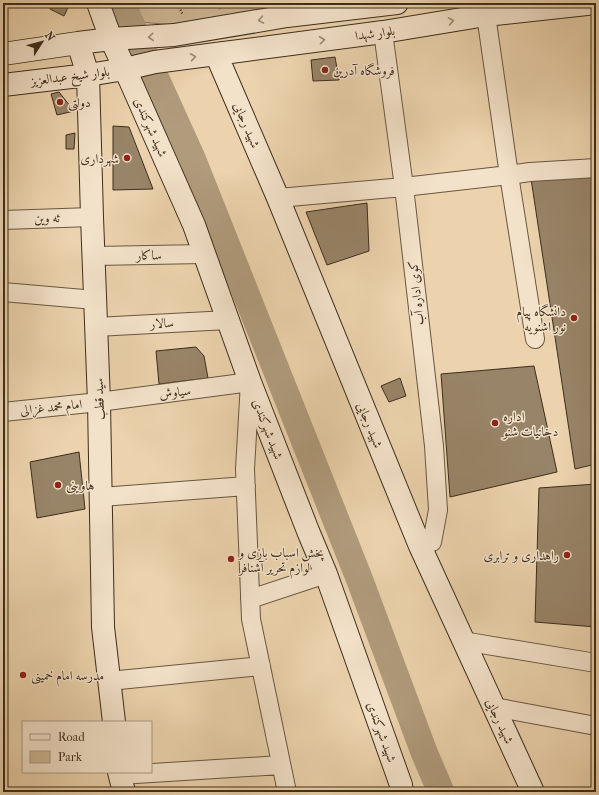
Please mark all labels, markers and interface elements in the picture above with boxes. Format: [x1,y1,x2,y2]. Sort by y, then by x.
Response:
one-way arrow [258,15,264,24]
one-way arrow [448,17,454,26]
north arrow [22,22,62,62]
street label: بلوار شهدا [354,23,396,44]
text: N [42,29,58,44]
one-way arrow [148,32,154,41]
one-way arrow [319,36,325,45]
one-way arrow [190,53,196,62]
place label: فروشگاه آدرین [333,62,395,79]
street label: بلوار شیخ عبدالعزیز [28,64,111,92]
marker: فروشگاه آدرین [320,65,330,75]
place label: دولتی [68,95,91,112]
street label: شهید شهرکندی [130,95,171,159]
marker: دولتی [55,97,65,107]
street label: شهید رجایی [230,100,263,150]
place label: شهرداری [80,151,119,167]
marker: شهرداری [122,153,132,163]
street label: ئه وین [34,210,61,227]
street label: ساکار [134,247,162,264]
street label: کوی اداره آب [405,260,428,326]
place label: دانشگاه پیام نور اشنویه [516,303,566,335]
marker: دانشگاه پیام نور اشنویه [569,313,579,323]
street label: سالار [148,315,174,332]
street label: سید قطب [91,378,109,420]
street label: سیاوش [158,383,192,402]
street label: امام محمد غزالی [19,396,83,422]
street label: شهید شهرکندی [249,397,286,462]
street label: شهید رجایی [353,400,386,450]
place label: اداره دخانیات شنو [501,409,558,440]
marker: اداره دخانیات شنو [490,418,500,428]
place label: هاوینی [66,478,94,494]
marker: هاوینی [53,480,63,490]
place label: پخش اسباب بازی و لوازم تحریر آشنافر [237,545,324,579]
place label: راهداری و ترابری [483,548,559,564]
marker: راهداری و ترابری [562,550,572,560]
marker: پخش اسباب بازی و لوازم تحریر آشنافر [226,554,236,564]
place label: مدرسه امام خمینی [31,668,104,687]
marker: مدرسه امام خمینی [18,670,28,680]
street label: شهید رجایی [482,696,517,746]
street label: شهید شهرکندی [363,700,400,765]
legend [22,721,152,773]
text: Road [58,730,85,744]
text: Park [58,750,83,764]

